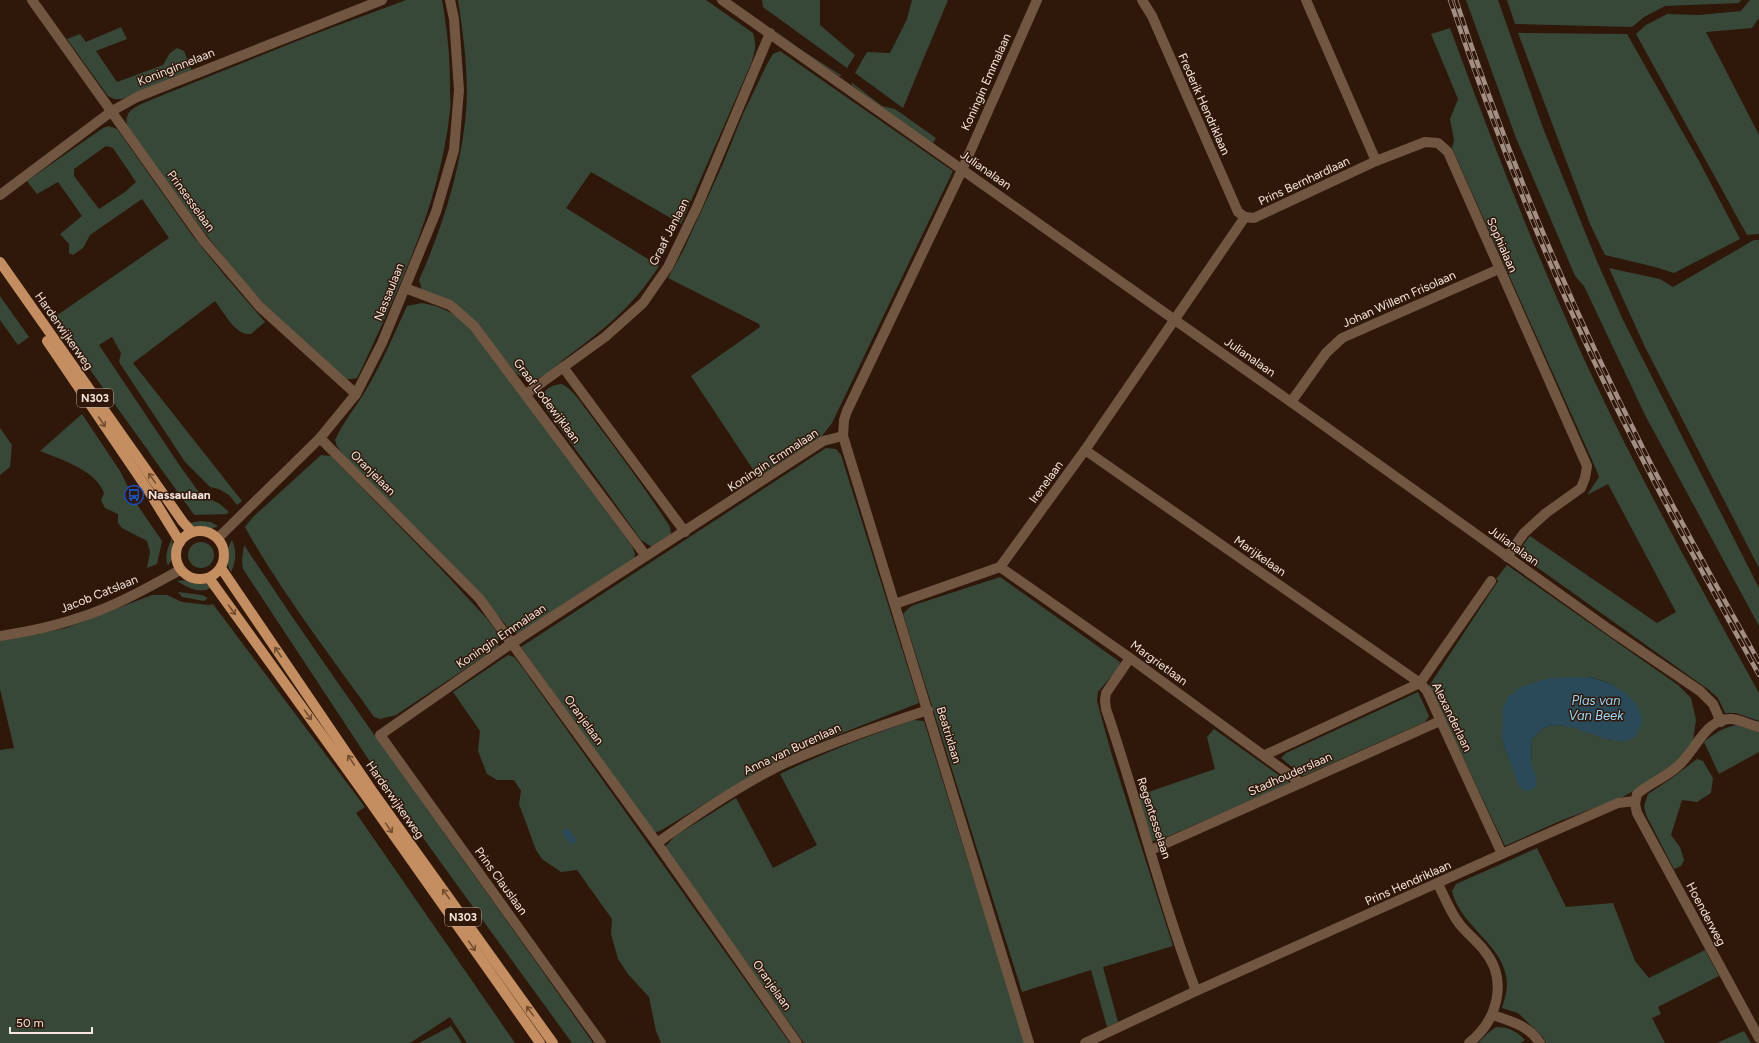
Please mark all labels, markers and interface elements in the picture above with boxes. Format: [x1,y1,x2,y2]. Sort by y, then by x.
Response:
street label: Koningin Emmalaan [958,31,1014,133]
street label: Koninginnelaan [135,45,217,89]
street label: Frederik Hendriklaan [1175,51,1233,157]
street label: Julianalaan [958,147,1014,193]
street label: Prins Bernhardlaan [1256,154,1352,208]
street label: Prinsesselaan [164,168,218,234]
street label: Graaf Janlaan [646,196,692,268]
street label: Sophialaan [1484,215,1520,275]
street label: Nassaulaan [371,261,407,323]
street label: Johan Willem Frisolaan [1340,268,1458,330]
street label: Harderwijkerweg [32,290,96,372]
street label: Julianalaan [1222,334,1278,380]
street label: Graaf Lodewijklaan [511,356,584,446]
road number: N303 [77,389,113,407]
one-way arrow [98,416,106,427]
street label: Koningin Emmalaan [725,425,821,494]
street label: Oranjelaan [348,448,399,499]
street label: Irenelaan [1026,458,1066,506]
one-way arrow [148,473,156,484]
bus stop icon: Nassaulaan [123,484,145,506]
place label: Nassaulaan [148,488,211,502]
street label: Julianalaan [1486,523,1542,569]
street label: Marijkelaan [1231,533,1289,579]
street label: Jacob Catslaan [58,572,140,616]
street label: Koningin Emmalaan [454,601,549,671]
one-way arrow [228,604,236,615]
street label: Margrietlaan [1128,638,1190,688]
one-way arrow [273,646,281,658]
street label: Alexanderlaan [1429,680,1475,754]
street label: Oranjelaan [561,693,607,748]
water label: Plas van Van Beek [1568,693,1624,723]
street label: Beatrixlaan [934,705,964,765]
one-way arrow [304,710,312,721]
street label: Anna van Burenlaan [741,720,843,778]
street label: Stadhouderslaan [1246,749,1334,799]
one-way arrow [347,754,355,765]
street label: Harderwijkerweg [363,759,427,841]
street label: Regentesselaan [1134,776,1174,861]
one-way arrow [385,823,393,834]
street label: Prins Clauslaan [472,844,530,918]
street label: Prins Hendriklaan [1363,858,1453,908]
street label: Hoenderweg [1683,880,1729,948]
one-way arrow [442,889,450,900]
road number: N303 [445,908,481,926]
one-way arrow [468,940,476,951]
street label: Oranjelaan [750,957,794,1013]
one-way arrow [526,1006,534,1017]
scale bar [10,1009,92,1035]
text: 50 m [16,1016,44,1030]

